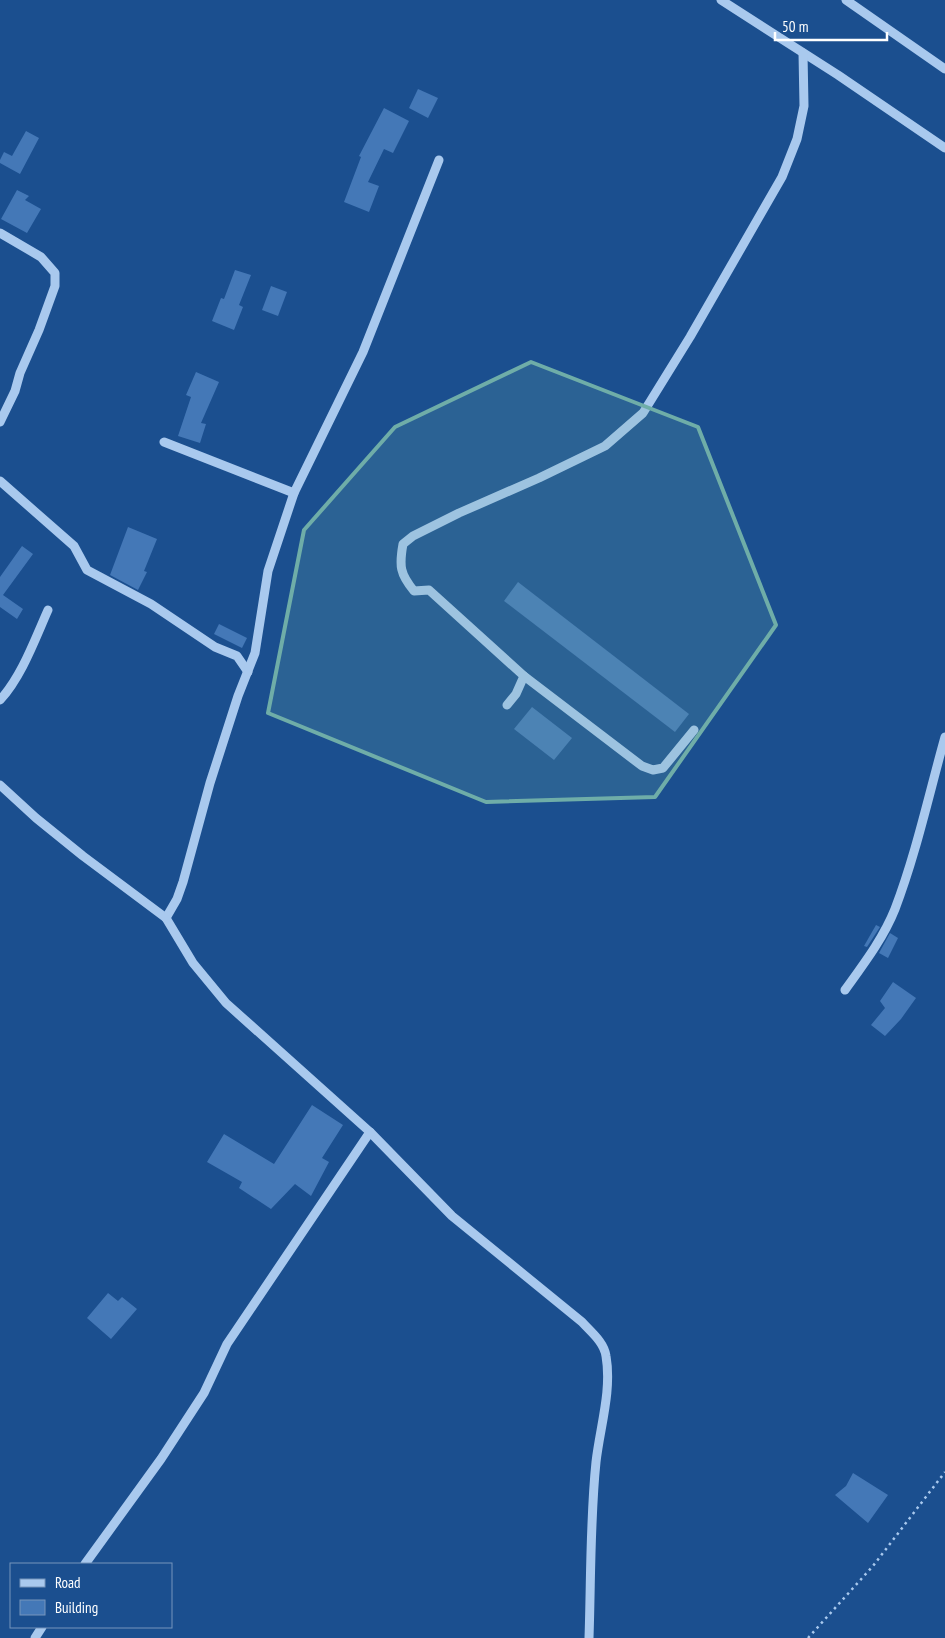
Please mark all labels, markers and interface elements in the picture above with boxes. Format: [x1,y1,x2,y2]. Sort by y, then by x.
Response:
scale bar [775,10,888,42]
text: 50 m [782,17,808,36]
legend [10,1563,172,1628]
text: Road [55,1573,81,1592]
text: Building [55,1598,98,1617]

